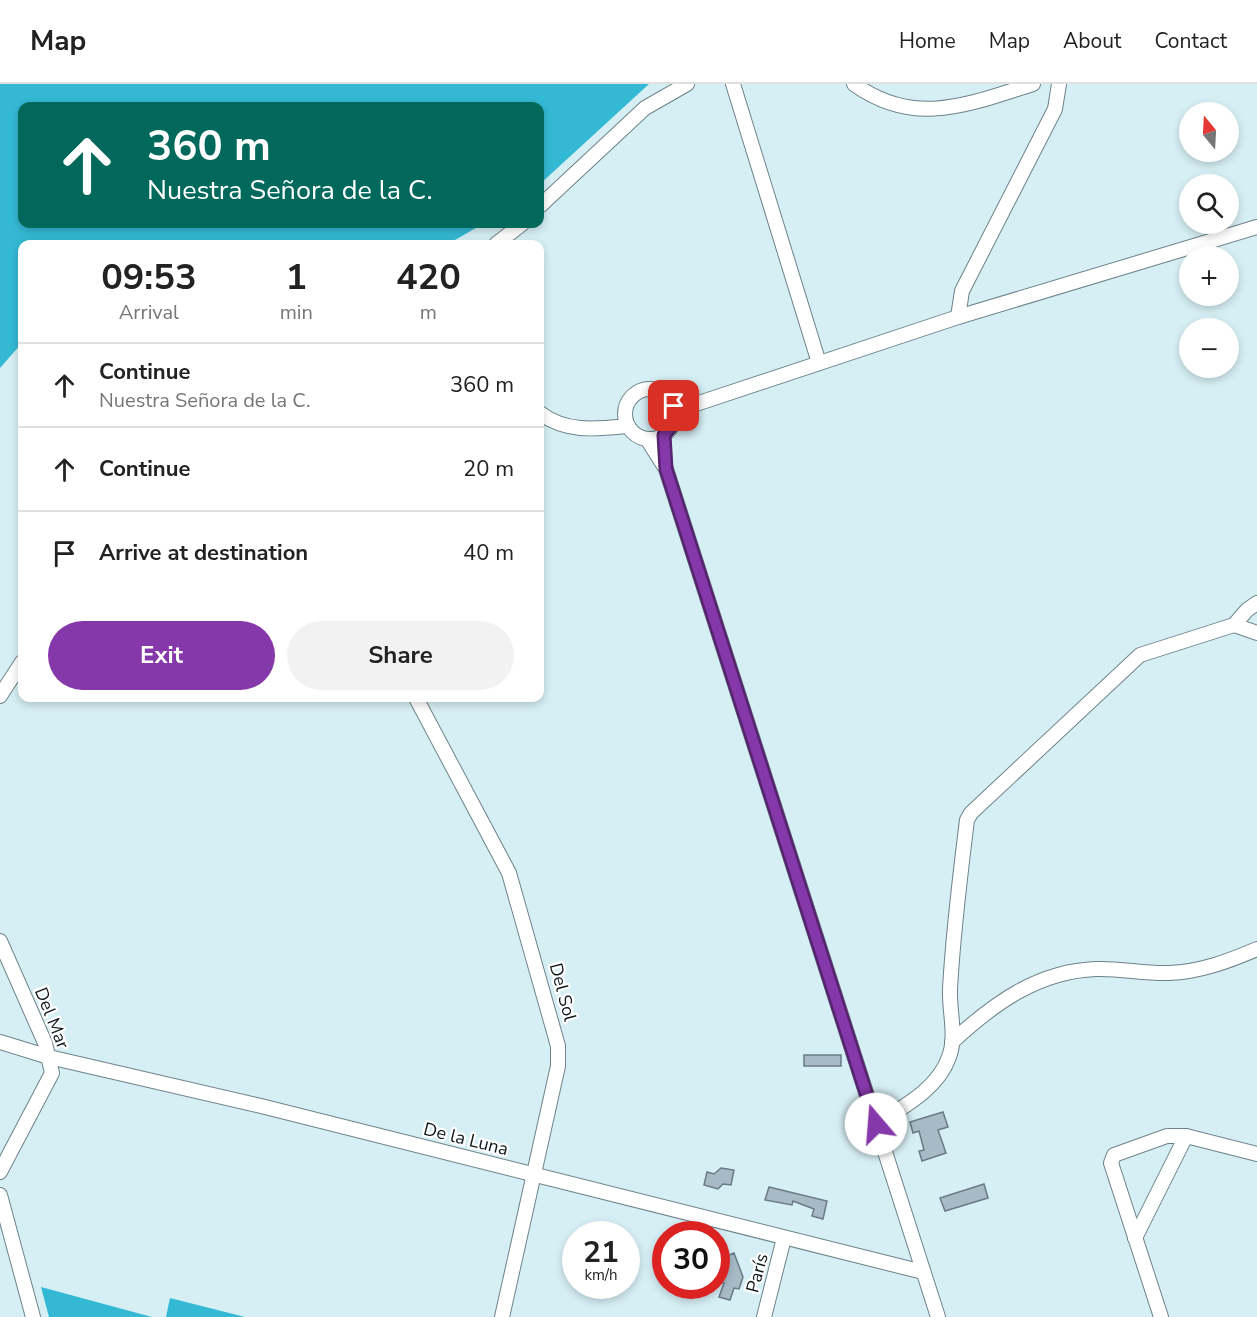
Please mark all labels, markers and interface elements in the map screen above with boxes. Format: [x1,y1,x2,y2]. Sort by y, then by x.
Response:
text: Map [30,22,86,60]
text: Home [899,27,956,55]
text: Map [989,27,1030,55]
text: About [1063,27,1121,55]
text: Contact [1154,27,1227,55]
north arrow [1179,102,1239,162]
map controls [1179,102,1239,378]
text: 360 m [147,118,271,175]
icon: ahead [48,126,126,204]
text: Nuestra Señora de la C. [147,172,433,209]
button: search [1179,174,1239,234]
button: + [1179,246,1239,306]
text: 09:53 [101,253,197,302]
text: 1 [285,253,307,302]
text: 420 [396,253,461,302]
text: Arrival [119,299,179,326]
text: min [280,299,313,326]
text: m [420,299,437,326]
button: − [1179,318,1239,378]
text: Continue [99,357,190,387]
icon: ahead [48,369,81,402]
text: 360 m [450,370,514,400]
pin [648,380,699,431]
text: Nuestra Señora de la C. [99,387,311,414]
icon: arrive [657,389,690,422]
icon: ahead [48,453,81,486]
text: Continue [99,454,190,484]
text: 20 m [463,454,514,484]
icon: arrive [48,537,81,570]
text: Arrive at destination [99,538,308,568]
text: 40 m [463,538,514,568]
button: Exit [48,621,275,690]
button: Share [287,621,514,690]
street label: Del Sol [544,960,582,1024]
street label: Del Mar [29,984,75,1053]
position arrow [844,1092,908,1156]
street label: De la Luna [421,1117,511,1161]
speed limit sign: 30 [652,1221,730,1299]
text: 21 [583,1232,619,1273]
street label: París [740,1251,774,1295]
text: km/h [584,1265,618,1285]

